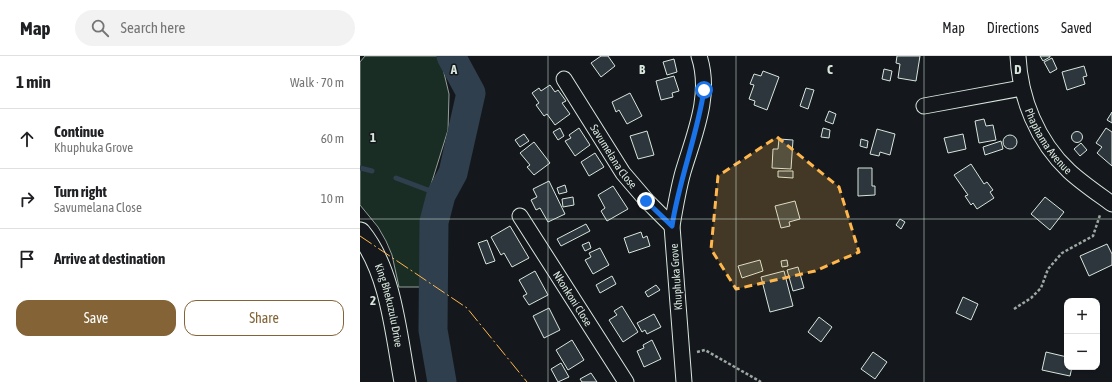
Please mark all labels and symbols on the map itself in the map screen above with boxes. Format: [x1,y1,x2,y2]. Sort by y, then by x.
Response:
text: A [450,62,458,77]
text: B [639,62,646,77]
text: C [827,62,833,77]
text: D [1014,62,1022,77]
route start [695,81,713,99]
street label: Phaphama Avenue [1023,106,1074,176]
street label: Savumelana Close [588,122,639,191]
text: 1 [370,130,376,145]
route end [637,192,655,210]
street label: Khuphuka Grove [668,243,684,311]
street label: King Bhekuzulu Drive [373,262,405,348]
street label: Nkonkoni Close [551,269,595,328]
text: 2 [370,293,376,308]

